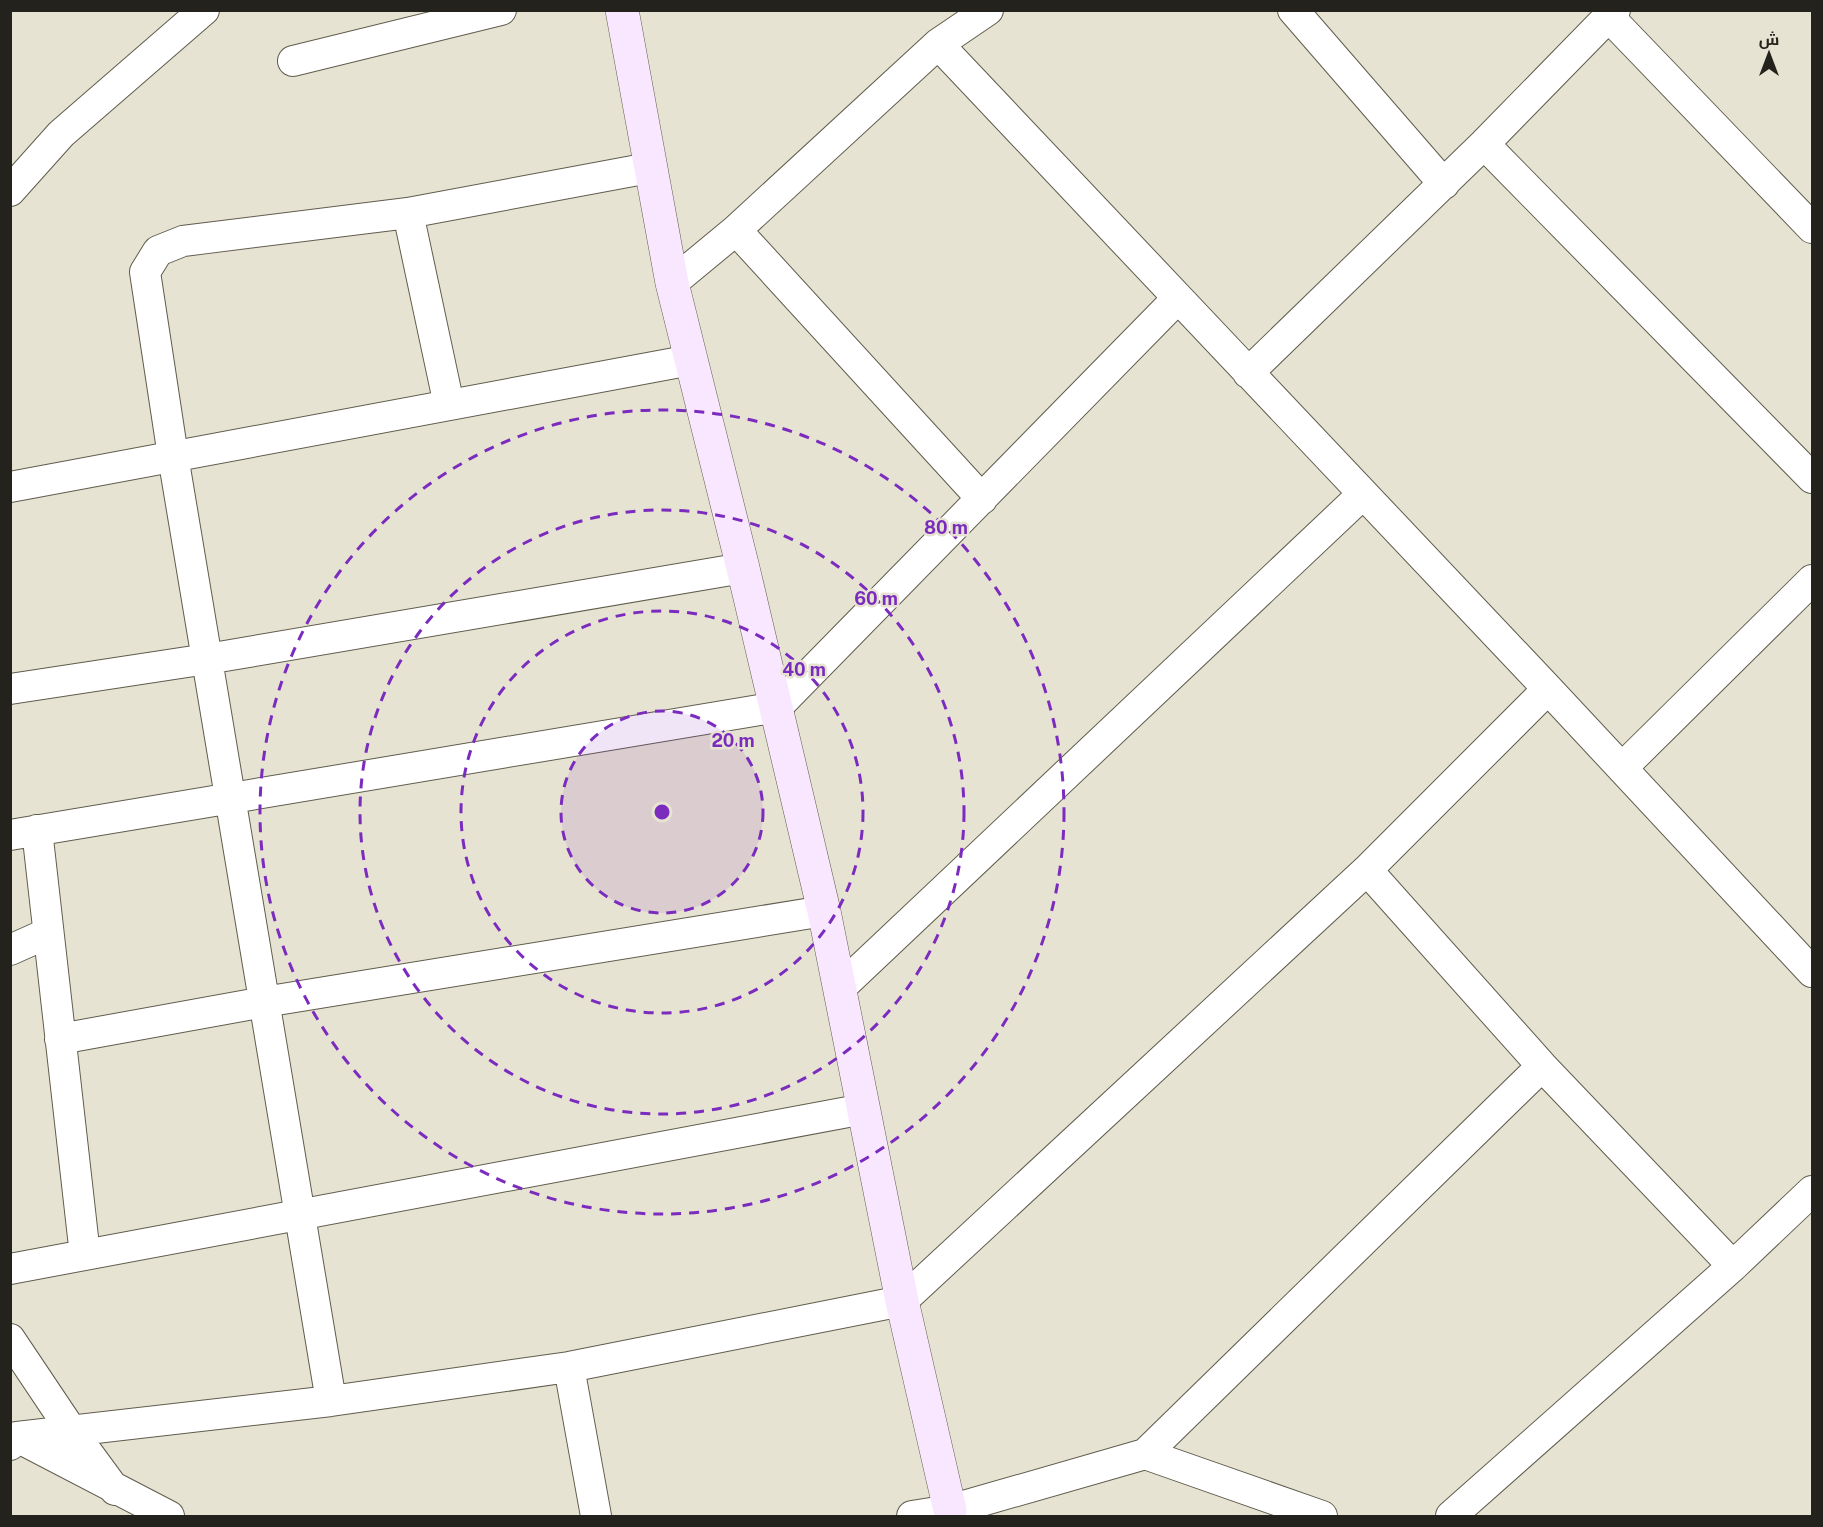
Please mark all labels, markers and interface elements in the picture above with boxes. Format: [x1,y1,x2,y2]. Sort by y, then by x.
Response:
north arrow [1739,24,1799,84]
text: ش [1759,30,1779,49]
text: 80 m [924,517,968,538]
text: 60 m [854,588,898,609]
text: 40 m [782,659,826,680]
text: 20 m [711,730,755,751]
centre of rings [652,802,672,822]

